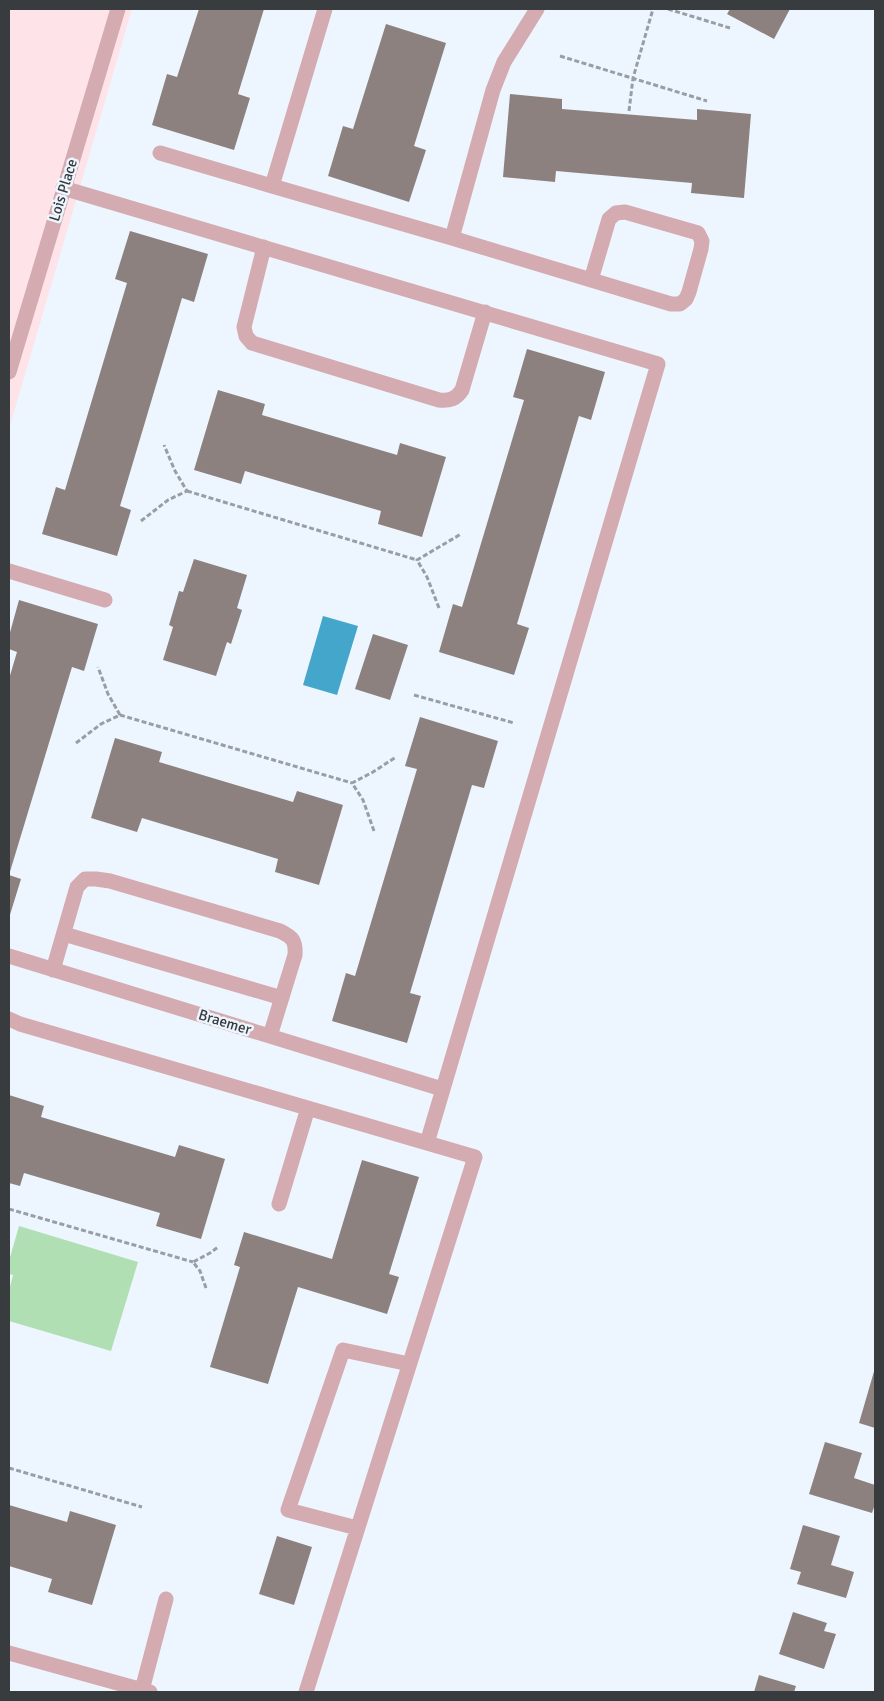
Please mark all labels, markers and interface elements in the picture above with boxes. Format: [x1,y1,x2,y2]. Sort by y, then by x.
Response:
street label: Lois Place [45,157,81,223]
street label: Braemer [196,1005,254,1039]

